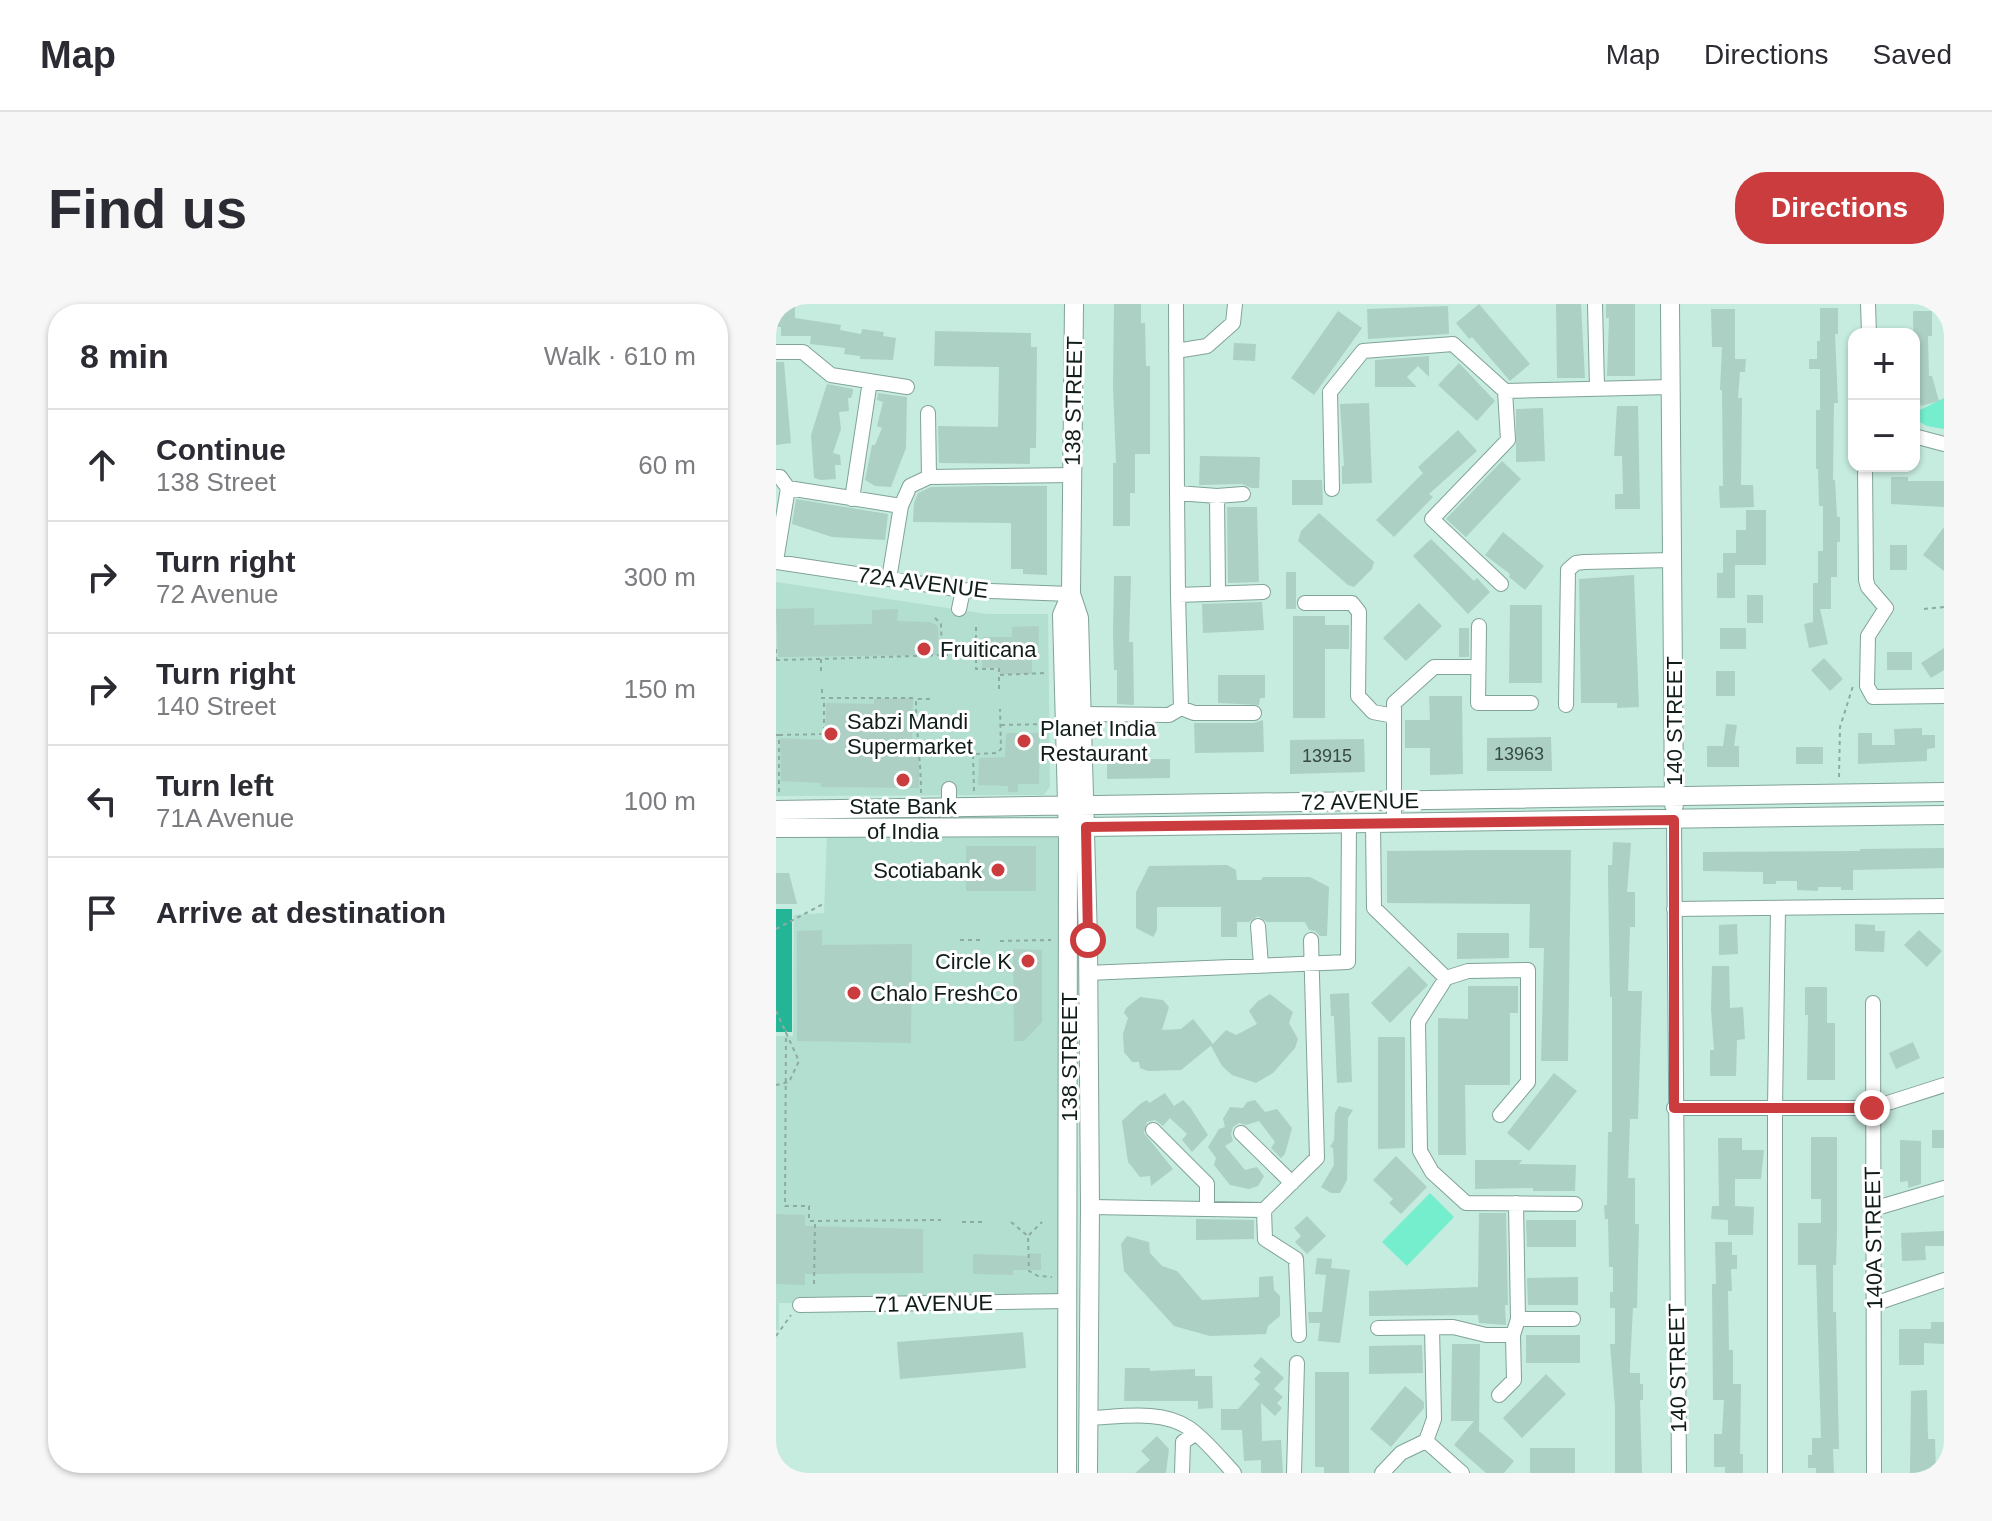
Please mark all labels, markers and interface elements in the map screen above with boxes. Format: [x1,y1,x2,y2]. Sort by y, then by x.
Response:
text: Map [40,34,116,76]
text: Map [1606,39,1660,70]
text: Directions [1704,39,1829,70]
text: Saved [1873,39,1952,70]
button: Directions [1735,172,1944,244]
text: Find us [48,177,247,240]
map controls [1848,328,1920,472]
button: + [1848,328,1920,400]
street label: 138 STREET [1060,336,1087,466]
text: 8 min [80,337,169,375]
text: Walk · 610 m [544,341,696,371]
button: − [1848,400,1920,472]
text: Continue [156,433,286,466]
icon: ahead [80,443,124,487]
text: 60 m [638,450,696,480]
text: 138 Street [156,467,276,497]
text: Turn right [156,545,295,578]
icon: right [80,555,124,599]
text: 300 m [624,562,696,592]
street label: 72A AVENUE [856,562,990,603]
text: 72 Avenue [156,579,278,609]
place label: Fruiticana [940,637,1037,662]
marker: Fruiticana [915,640,933,658]
street label: 140 STREET [1662,656,1687,786]
text: Turn right [156,657,295,690]
icon: right [80,667,124,711]
text: 150 m [624,674,696,704]
text: 140 Street [156,691,276,721]
place label: Sabzi Mandi Supermarket [847,709,973,759]
place label: Planet India Restaurant [1040,716,1157,766]
marker: Sabzi Mandi Supermarket [822,725,840,743]
marker: Planet India Restaurant [1015,732,1033,750]
house number: 13963 [1494,744,1544,764]
house number: 13915 [1302,746,1352,766]
text: Turn left [156,769,274,802]
marker: State Bank of India [894,771,912,789]
icon: left [80,779,124,823]
text: 100 m [624,786,696,816]
street label: 72 AVENUE [1301,788,1419,815]
place label: State Bank of India [849,794,958,844]
text: 71A Avenue [156,803,294,833]
place label: Scotiabank [873,858,983,883]
marker: Scotiabank [989,861,1007,879]
icon: arrive [80,891,124,935]
text: Arrive at destination [156,896,446,929]
route start [1070,922,1106,958]
place label: Circle K [935,949,1012,974]
marker: Circle K [1019,952,1037,970]
place label: Chalo FreshCo [870,981,1018,1006]
marker: Chalo FreshCo [845,984,863,1002]
street label: 138 STREET [1057,992,1082,1122]
route end [1854,1090,1890,1126]
street label: 140A STREET [1860,1166,1887,1310]
street label: 71 AVENUE [875,1290,993,1317]
street label: 140 STREET [1664,1303,1691,1433]

